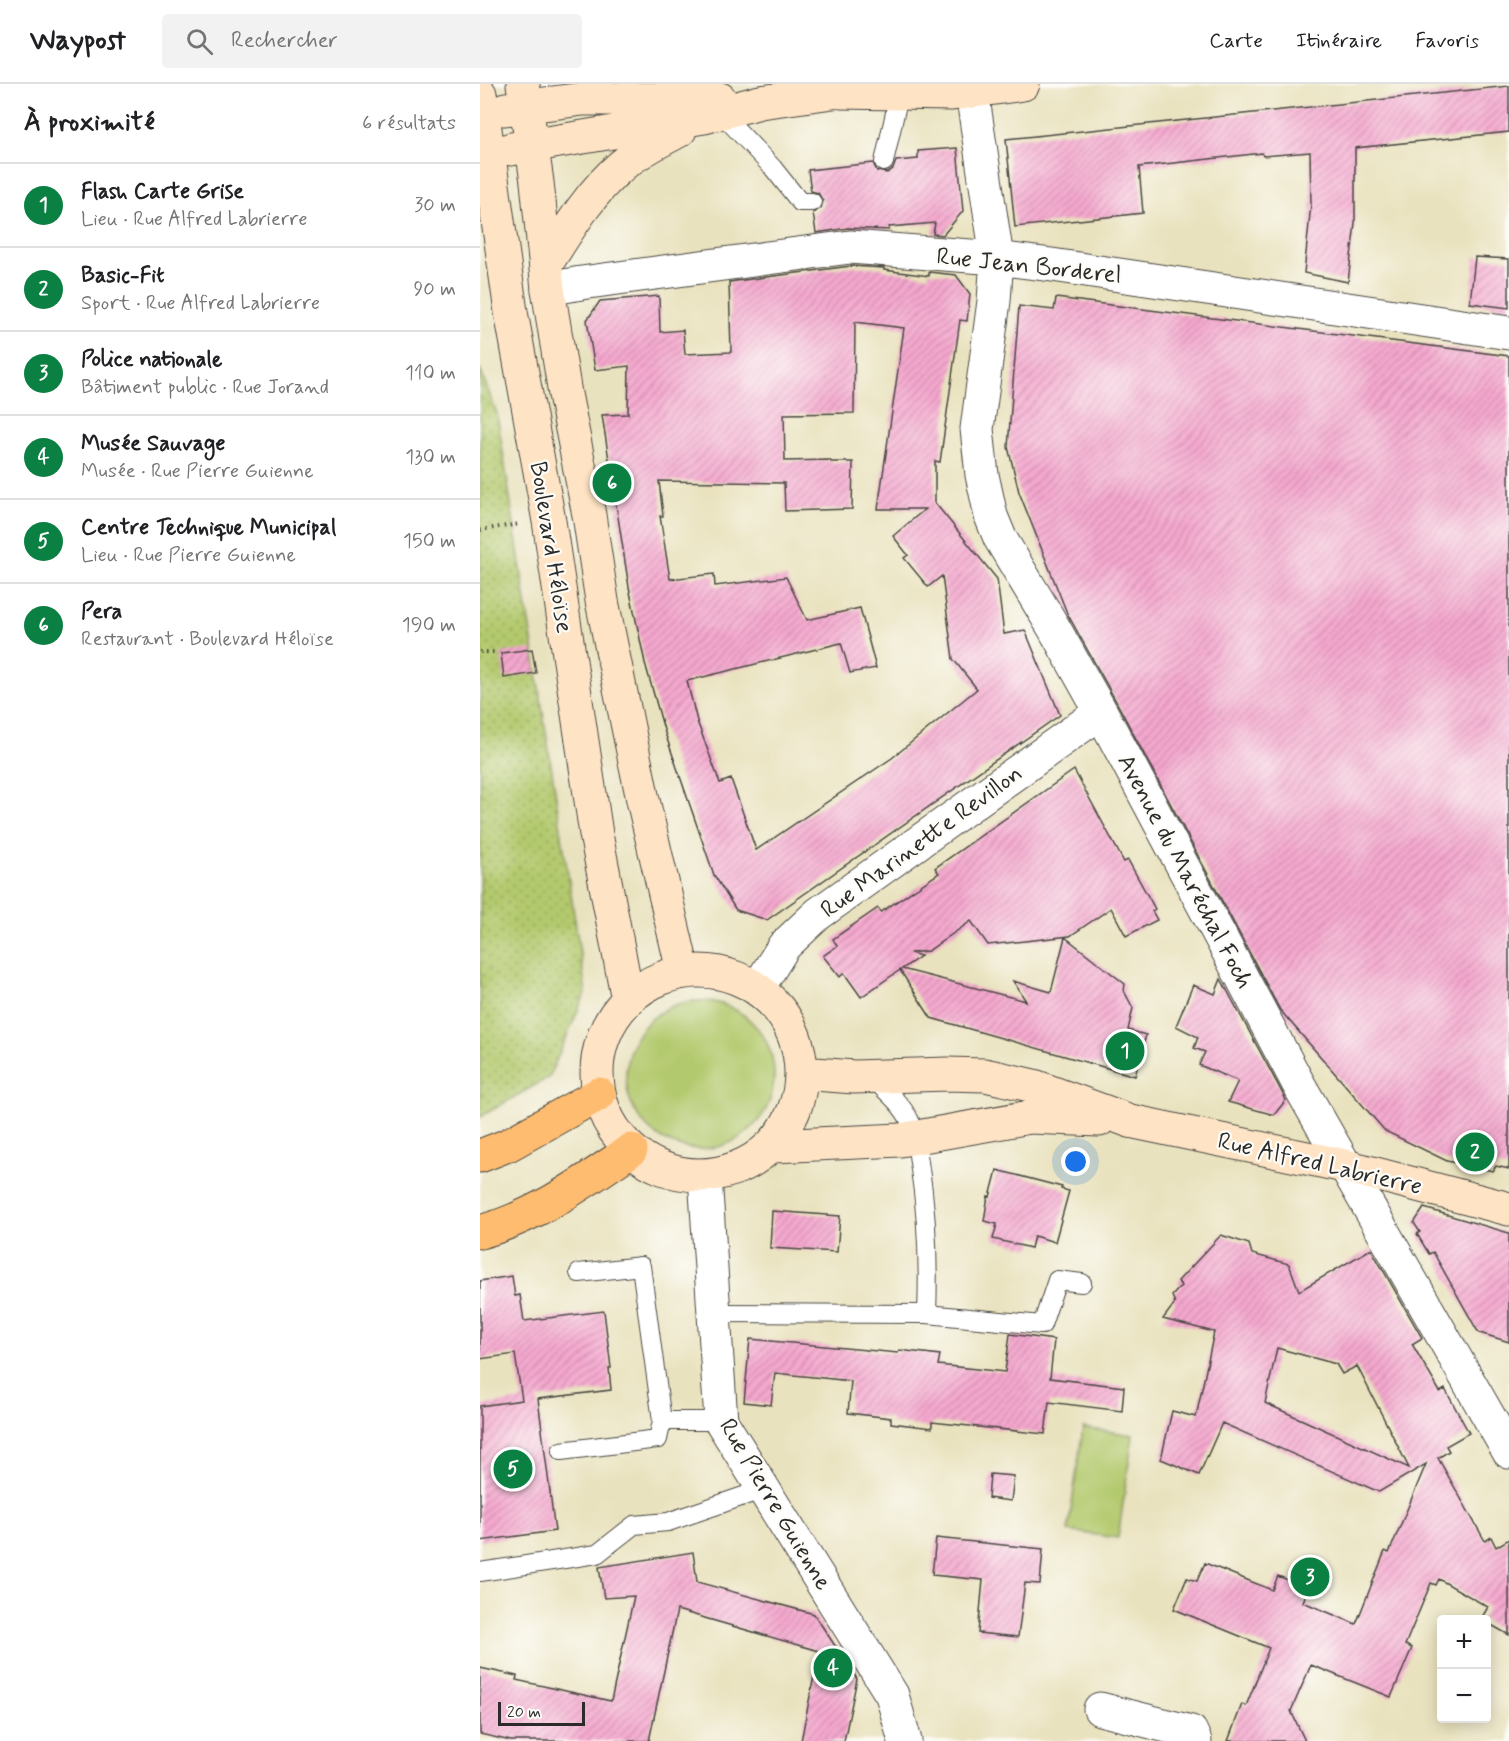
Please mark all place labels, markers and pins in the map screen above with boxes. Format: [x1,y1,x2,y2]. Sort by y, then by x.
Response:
pin: 6 [592,460,632,506]
pin: 1 [1106,1028,1144,1074]
pin: 2 [1456,1130,1494,1174]
pin: 5 [494,1446,532,1492]
pin: 3 [1290,1554,1330,1600]
pin: 4 [814,1646,852,1690]

